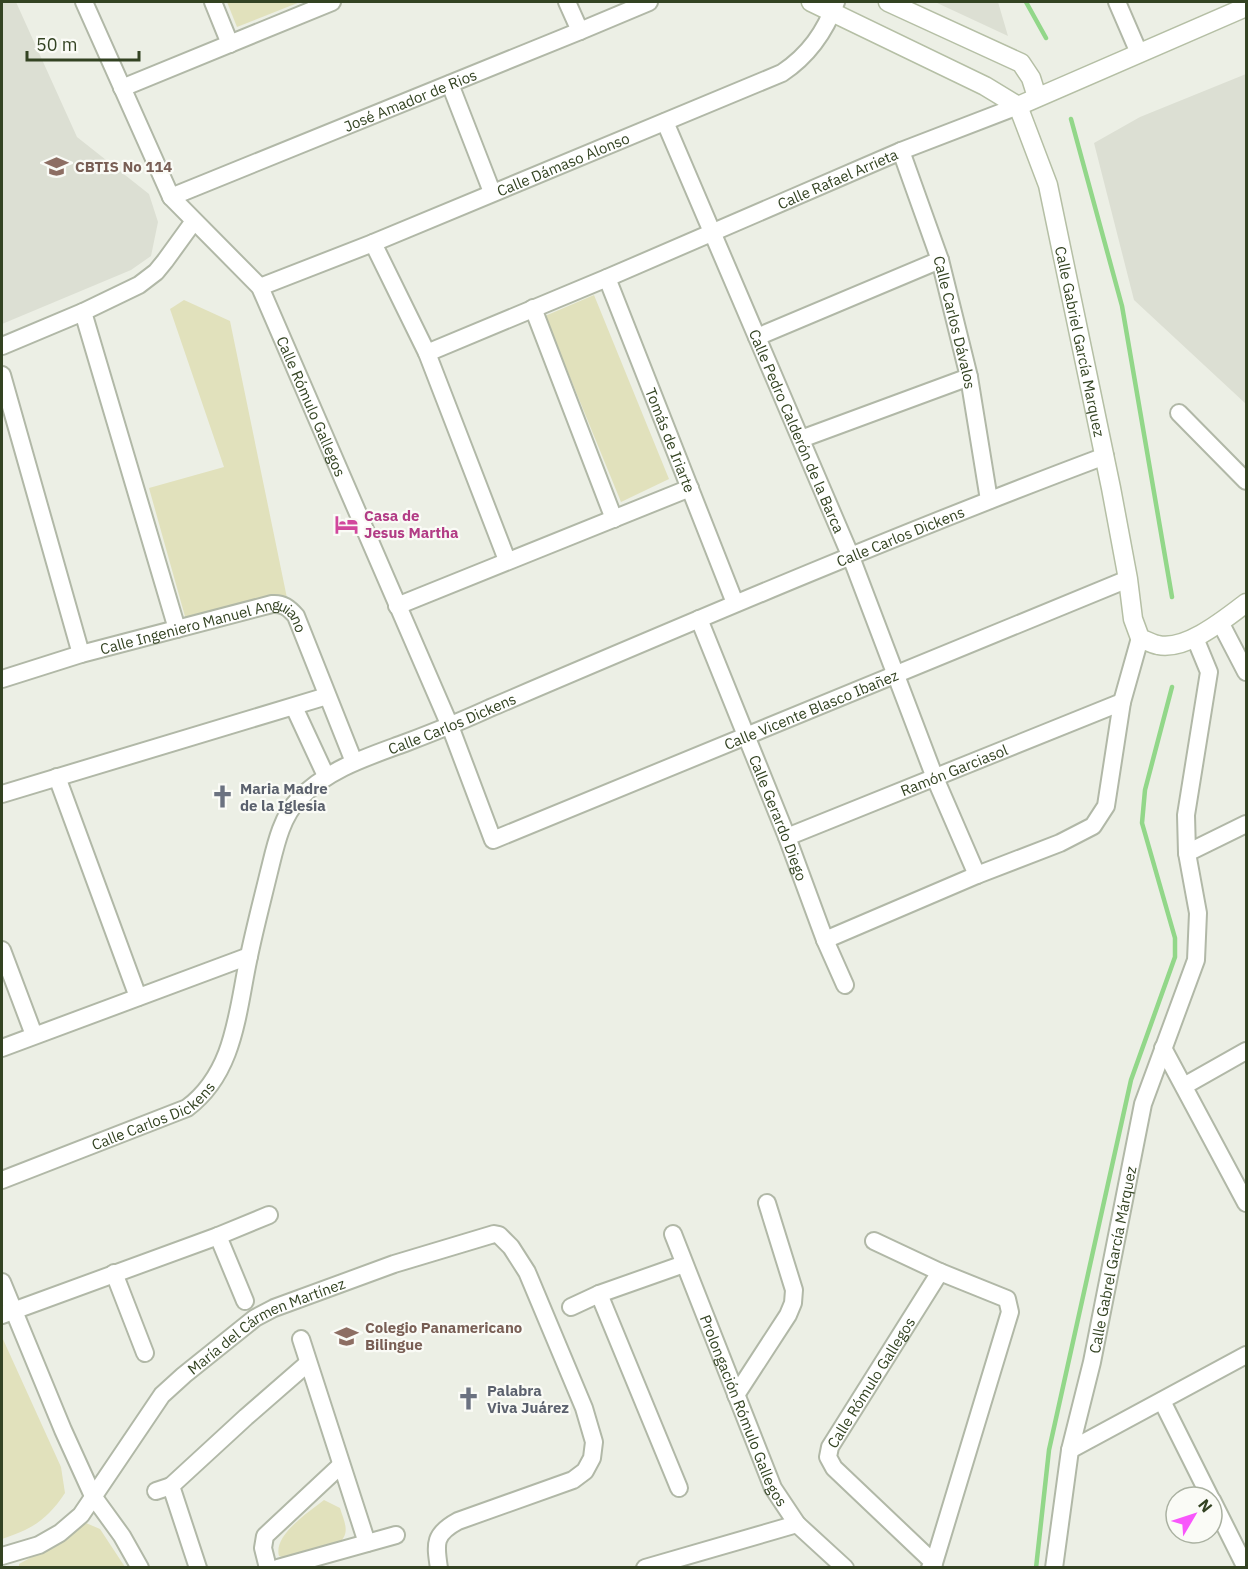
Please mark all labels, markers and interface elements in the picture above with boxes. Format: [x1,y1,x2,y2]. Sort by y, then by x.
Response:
scale bar [27,24,140,62]
text: 50 m [36,33,78,56]
street label: José Amador de Rios [341,65,479,135]
street label: Calle Dámaso Alonso [494,128,632,200]
street label: Calle Rafael Arrieta [774,144,901,213]
school or university icon: CBTIS No 114 [44,153,70,179]
place label: CBTIS No 114 [75,157,172,176]
street label: Calle Gabriel García Marquez [1051,244,1110,438]
street label: Calle Carlos Dávalos [930,254,980,390]
street label: Calle Pedro Calderón de la Barca [745,326,849,536]
street label: Calle Rómulo Gallegos [273,333,350,479]
street label: Tomás de Iriarte [642,385,700,495]
street label: Calle Carlos Dickens [833,502,967,571]
place label: Casa de Jesus Martha [364,506,459,542]
hotel icon: Casa de Jesus Martha [333,511,359,537]
text: Calle Ingeniero Manuel Anguiano [98,594,311,658]
street label: Calle Ingeniero Manuel Anguiano [89,630,311,660]
street label: Calle Vicente Blasco Ibañez [721,665,901,754]
street label: Calle Carlos Dickens [385,689,519,758]
street label: Ramón Garciasol [897,740,1010,800]
street label: Calle Gerardo Diego [745,752,812,883]
place label: Maria Madre de la Iglesia [240,779,328,815]
church icon: Maria Madre de la Iglesia [209,784,235,810]
street label: Calle Carlos Dickens [89,1077,219,1154]
street label: Calle Gabrel García Márquez [1084,1164,1140,1355]
street label: María del Cármen Martínez [183,1273,347,1378]
street label: Prolongación Rómulo Gallegos [696,1312,792,1510]
street label: Calle Rómulo Gallegos [822,1313,919,1451]
place label: Colegio Panamericano Bilingue [365,1318,522,1354]
school or university icon: Colegio Panamericano Bilingue [334,1323,360,1349]
place label: Palabra Viva Juárez [487,1381,569,1417]
church icon: Palabra Viva Juárez [456,1386,482,1412]
north arrow [1164,1485,1224,1545]
text: N [1194,1495,1217,1516]

